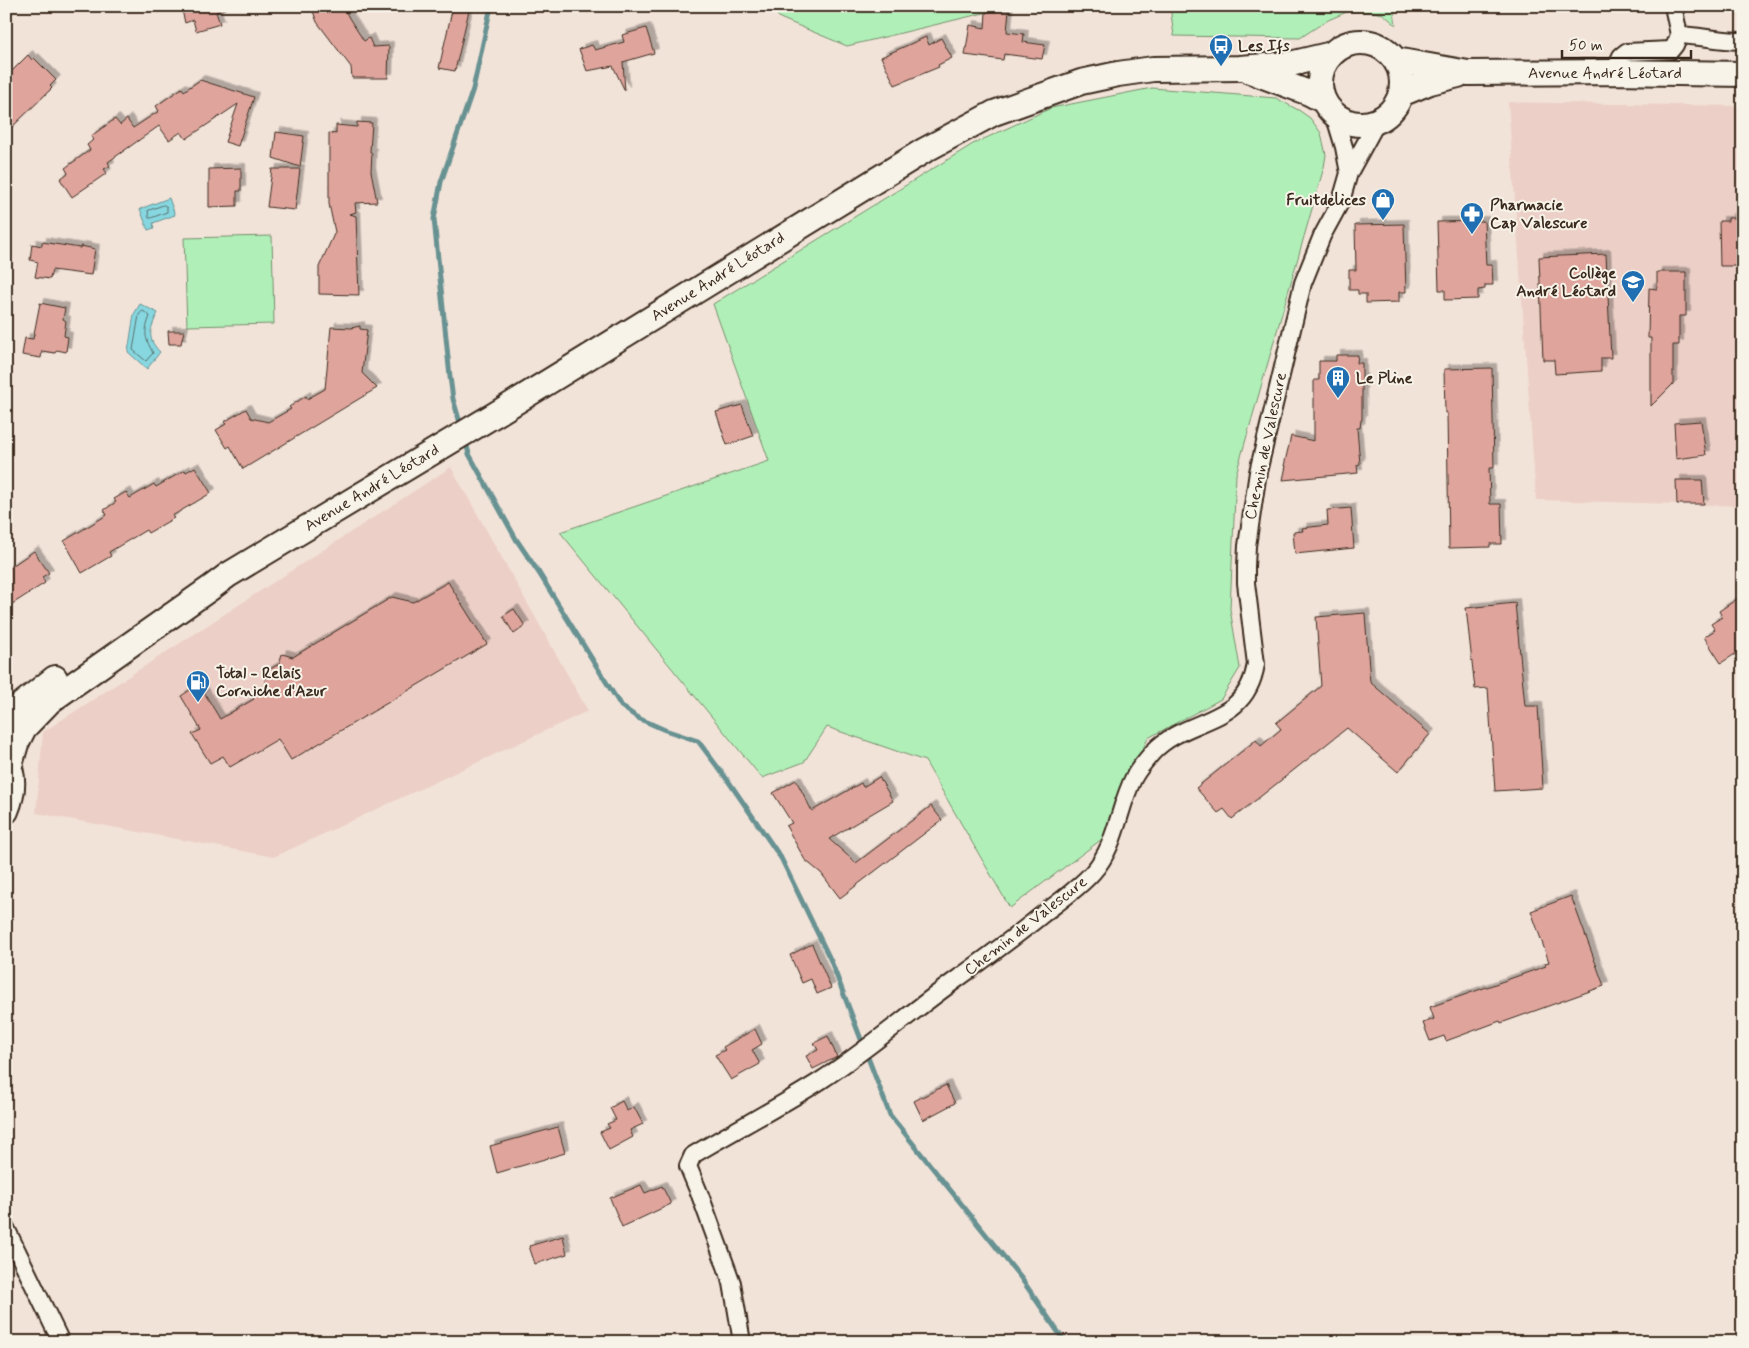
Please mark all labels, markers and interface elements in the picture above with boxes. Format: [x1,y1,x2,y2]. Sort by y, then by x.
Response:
scale bar [1562,28,1690,60]
bus stop icon: Les Ifs [1208,33,1234,67]
place label: Les Ifs [1238,36,1291,57]
text: 50 m [1569,36,1603,56]
street label: Avenue André Léotard [1528,63,1682,84]
shop icon: Fruitdelices [1370,187,1396,221]
place label: Fruitdelices [1286,190,1366,211]
place label: Pharmacie Cap Valescure [1490,195,1587,234]
pharmacy icon: Pharmacie Cap Valescure [1459,201,1485,235]
street label: Avenue André Léotard [647,227,789,327]
place label: Collège André Léotard [1516,263,1616,302]
school or university icon: Collège André Léotard [1620,269,1646,303]
building icon: Le Pline [1325,365,1351,399]
place label: Le Pline [1356,368,1413,389]
street label: Chemin de Valescure [1240,370,1292,522]
street label: Avenue André Léotard [301,439,443,537]
place label: Total - Relais Corniche d'Azur [216,663,327,702]
fuel station icon: Total - Relais Corniche d'Azur [185,669,211,703]
street label: Chemin de Valescure [960,871,1092,981]

